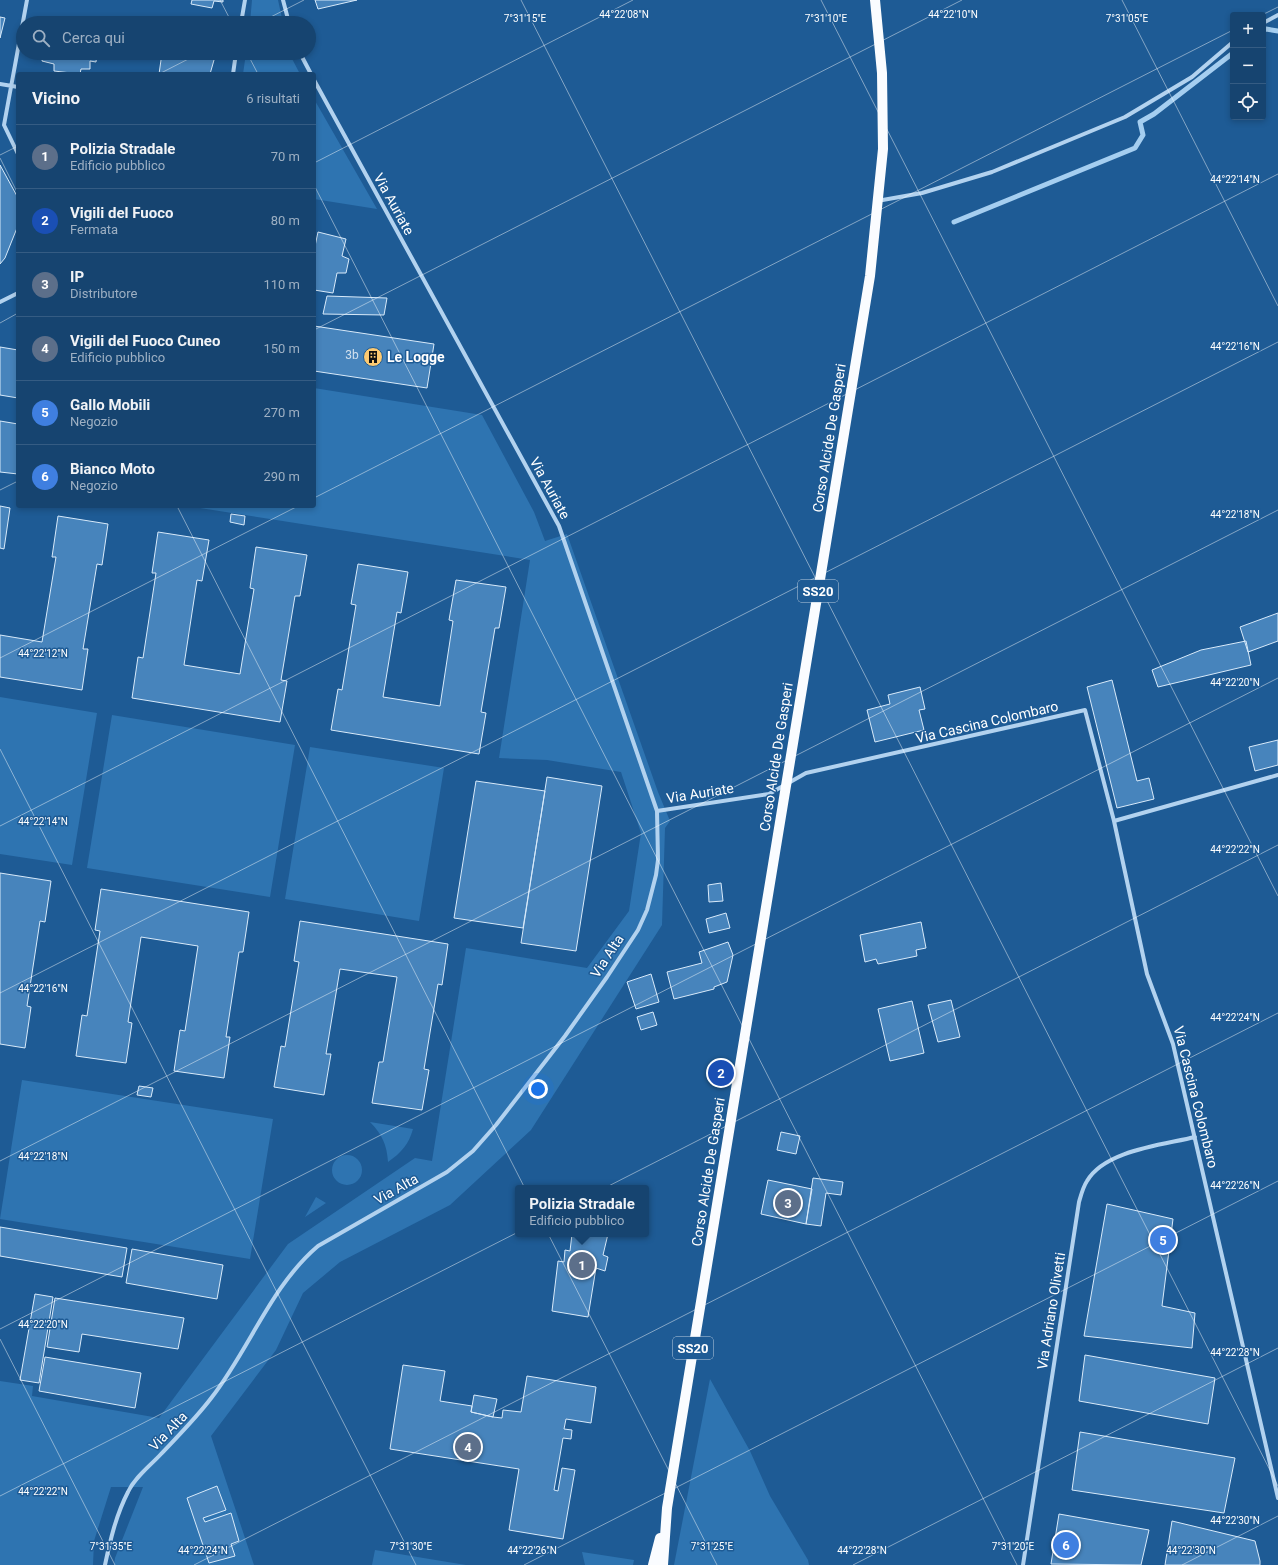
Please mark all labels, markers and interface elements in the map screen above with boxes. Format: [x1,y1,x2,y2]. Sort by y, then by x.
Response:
text: 44°22'08"N [599,9,649,20]
text: 44°22'10"N [928,9,978,20]
map controls [1230,12,1266,120]
button: + [1230,12,1266,48]
text: 7°31'15"E [504,13,547,24]
text: 7°31'10"E [805,13,848,24]
text: 7°31'05"E [1106,13,1149,24]
search box [16,16,316,60]
icon: search [30,27,52,49]
text: Cerca qui [62,29,125,47]
button: − [1230,48,1266,84]
button: locate [1230,84,1266,120]
text: Vicino [32,88,80,108]
text: 6 risultati [246,91,300,106]
text: Polizia Stradale [70,140,175,158]
text: 1 [41,149,49,164]
text: 70 m [271,149,300,164]
text: Edificio pubblico [70,158,165,173]
street label: Via Auriate [371,170,417,238]
text: 44°22'14"N [1210,174,1260,185]
text: Vigili del Fuoco [70,204,173,222]
text: 2 [41,213,49,228]
text: 80 m [271,213,300,228]
text: Fermata [70,222,118,237]
text: IP [70,268,84,286]
text: 3 [41,277,49,292]
text: 110 m [263,277,300,292]
text: Distributore [70,286,137,301]
text: Vigili del Fuoco Cuneo [70,332,220,350]
text: 4 [41,341,49,356]
text: 150 m [263,341,300,356]
text: 44°22'16"N [1210,341,1260,352]
building icon: Le Logge [362,346,384,368]
house number: 3b [345,348,359,362]
place label: Le Logge [387,349,445,365]
text: Edificio pubblico [70,350,165,365]
street label: Corso Alcide De Gasperi [809,362,849,514]
text: Gallo Mobili [70,396,150,414]
text: 5 [41,405,49,420]
text: 270 m [263,405,300,420]
text: Negozio [70,414,118,429]
street label: Via Auriate [527,454,573,522]
text: Bianco Moto [70,460,155,478]
text: 6 [41,469,49,484]
text: 290 m [263,469,300,484]
text: Negozio [70,478,118,493]
text: 44°22'18"N [1210,509,1260,520]
road number: SS20 [798,580,838,602]
text: 44°22'12"N [18,648,68,659]
text: 44°22'20"N [1210,677,1260,688]
street label: Corso Alcide De Gasperi [756,681,796,833]
street label: Via Cascina Colombaro [914,698,1060,746]
street label: Via Auriate [665,780,735,806]
text: 44°22'14"N [18,816,68,827]
text: 44°22'22"N [1210,844,1260,855]
street label: Via Alta [587,931,627,981]
text: 44°22'16"N [18,983,68,994]
text: 44°22'24"N [1210,1012,1260,1023]
street label: Via Cascina Colombaro [1171,1024,1221,1170]
pin: 2 [708,1058,734,1088]
your location [528,1079,548,1099]
street label: Corso Alcide De Gasperi [688,1096,728,1248]
text: 44°22'18"N [18,1151,68,1162]
street label: Via Alta [371,1170,421,1208]
text: 44°22'26"N [1210,1180,1260,1191]
popup [515,1185,649,1237]
pin: 3 [775,1188,801,1218]
text: Polizia Stradale [529,1195,635,1213]
text: Edificio pubblico [529,1213,624,1228]
pin: 5 [1150,1225,1176,1255]
pin: 1 [569,1250,595,1280]
street label: Via Adriano Olivetti [1034,1251,1068,1371]
text: 44°22'20"N [18,1319,68,1330]
road number: SS20 [673,1337,713,1359]
text: 44°22'28"N [1210,1347,1260,1358]
street label: Via Alta [146,1408,190,1454]
pin: 4 [455,1432,481,1462]
text: 44°22'22"N [18,1486,68,1497]
text: 44°22'30"N [1210,1515,1260,1526]
pin: 6 [1053,1530,1079,1560]
text: 7°31'35"E [90,1541,133,1552]
text: 7°31'30"E [390,1541,433,1552]
text: 7°31'25"E [691,1541,734,1552]
text: 7°31'20"E [992,1541,1035,1552]
text: 44°22'24"N [178,1545,228,1556]
text: 44°22'26"N [507,1545,557,1556]
text: 44°22'28"N [837,1545,887,1556]
text: 44°22'30"N [1166,1545,1216,1556]

